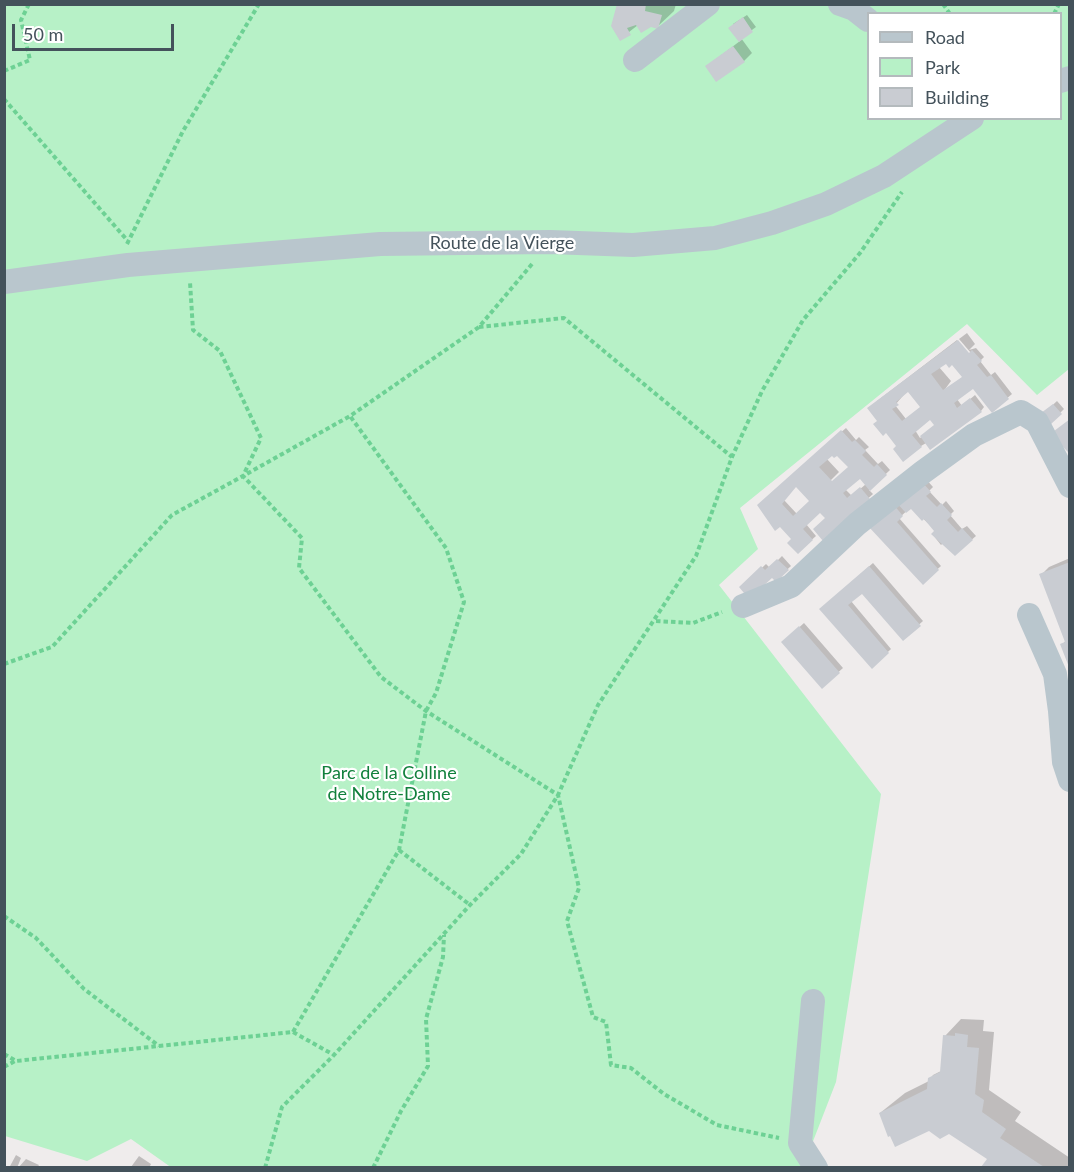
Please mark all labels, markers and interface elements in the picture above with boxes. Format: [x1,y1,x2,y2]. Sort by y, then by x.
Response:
scale bar [15,12,177,50]
legend [867,12,1062,120]
text: 50 m [23,23,63,45]
text: Road [925,26,965,48]
text: Park [925,56,960,78]
text: Building [925,86,989,108]
street label: Route de la Vierge [430,232,574,254]
park label: Parc de la Colline de Notre-Dame [321,762,457,804]

